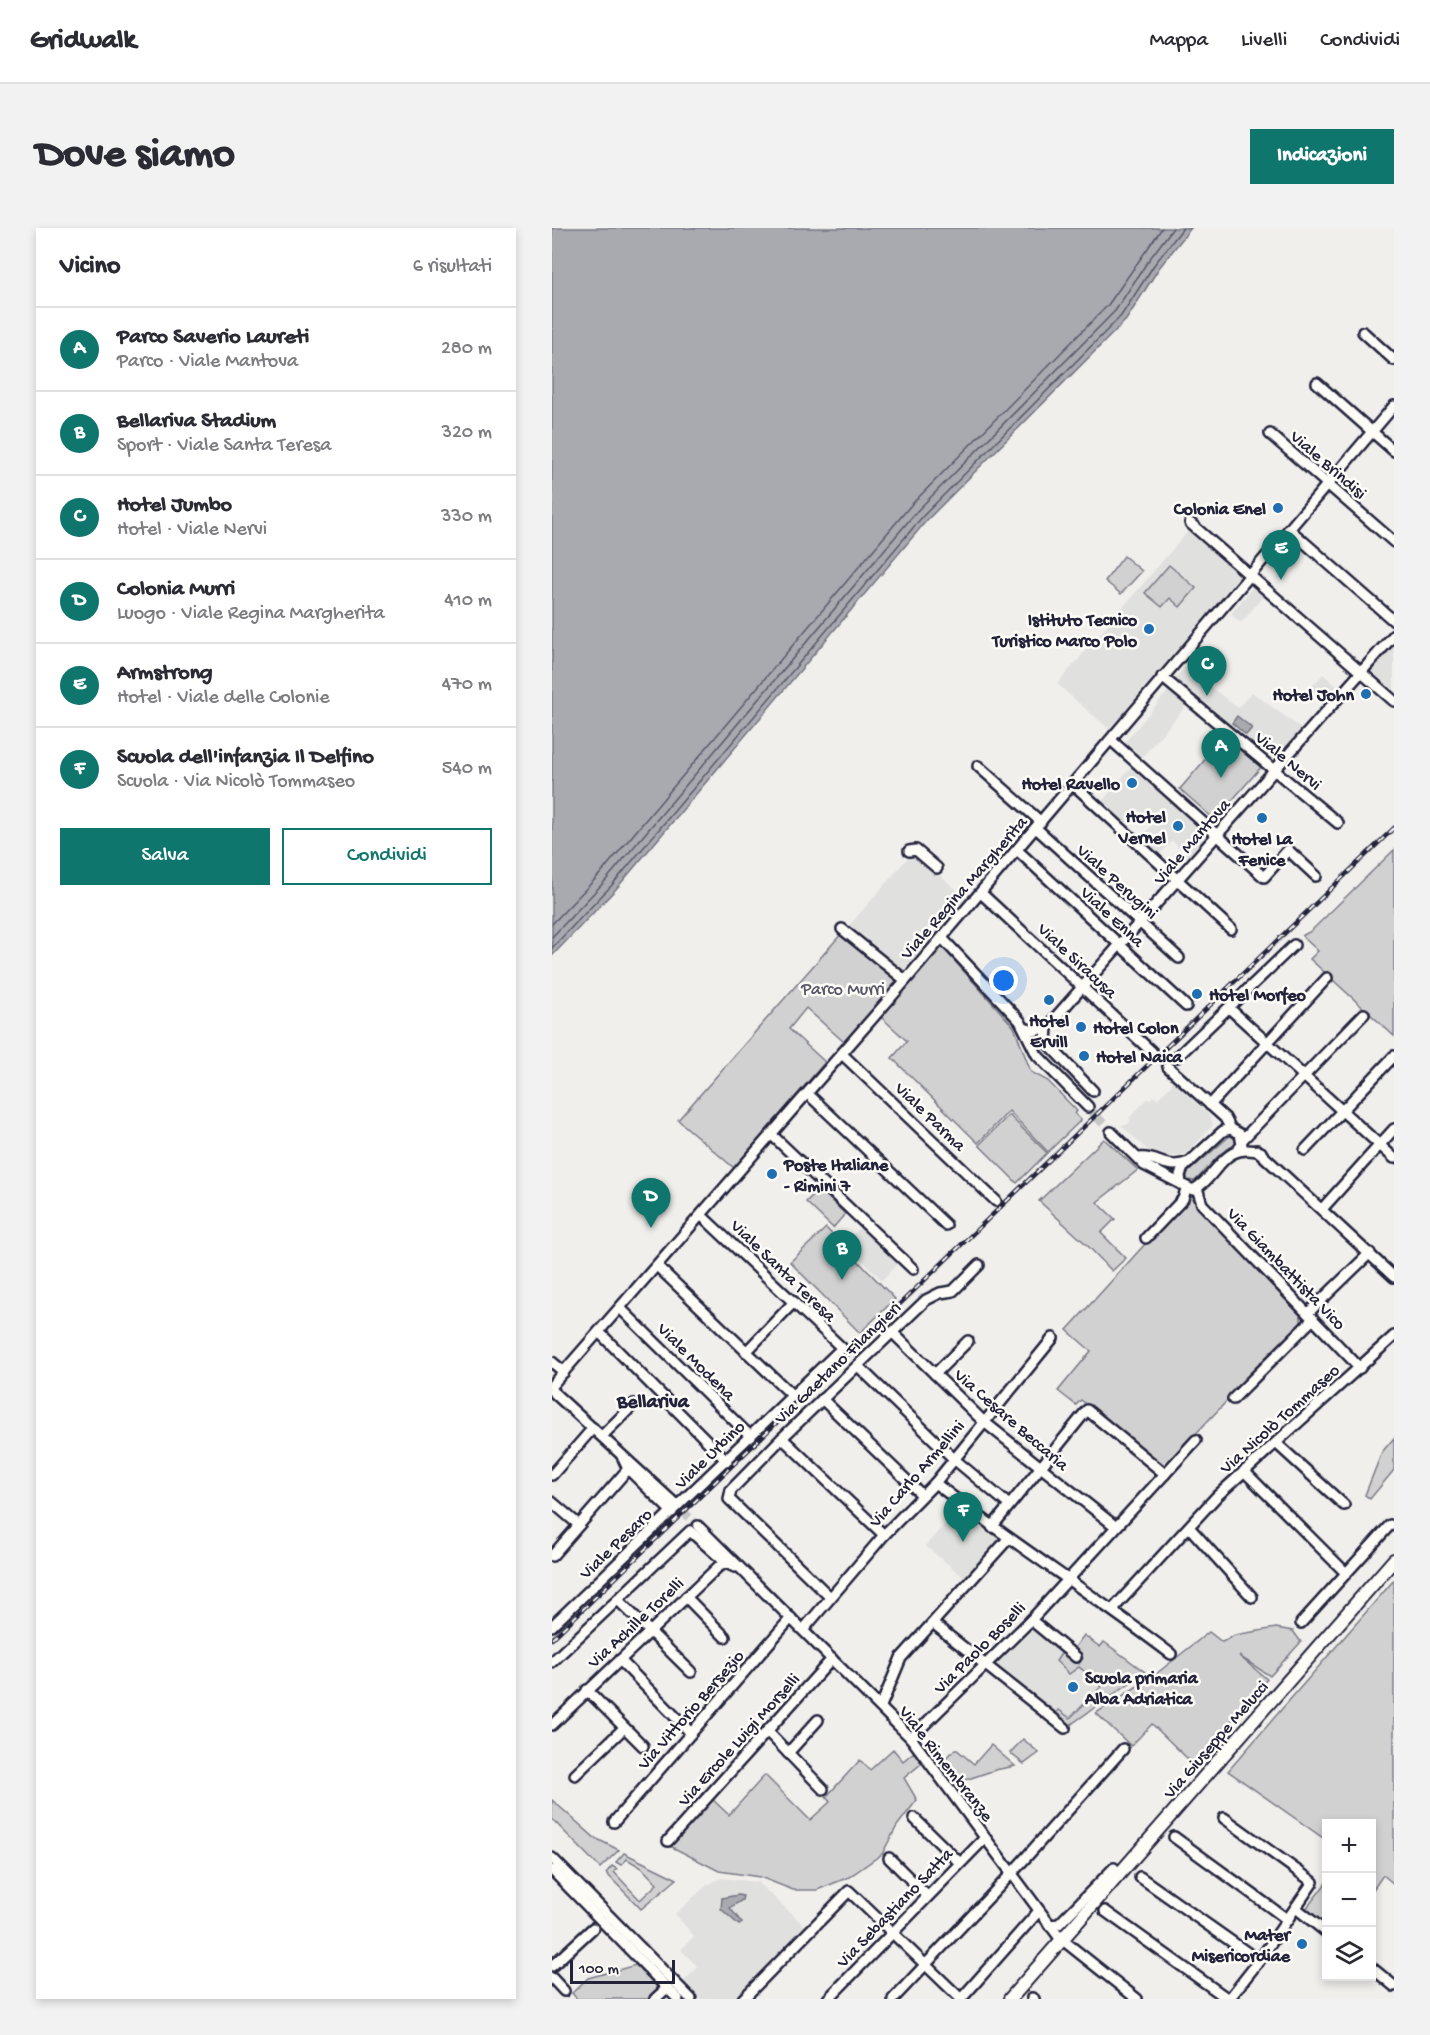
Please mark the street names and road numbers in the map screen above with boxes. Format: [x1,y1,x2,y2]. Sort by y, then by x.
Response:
street label: Viale Brindisi [1284,426,1370,505]
street label: Viale Nervi [1249,727,1325,796]
street label: Viale Mantova [1149,795,1237,891]
street label: Viale Regina Margherita [896,812,1033,965]
street label: Viale Perugini [1071,840,1161,925]
street label: Viale Enna [1074,882,1148,953]
street label: Viale Siracusa [1031,919,1121,1005]
street label: Viale Parma [889,1078,970,1157]
street label: Via Giambattista Vico [1221,1203,1349,1335]
street label: Viale Santa Teresa [724,1215,840,1328]
street label: Via Gaetano Filangieri [770,1298,906,1430]
street label: Viale Modena [651,1319,739,1407]
street label: Via Nicolò Tommaseo [1216,1361,1345,1480]
street label: Via Cesare Beccaria [948,1365,1073,1477]
street label: Viale Urbino [671,1417,750,1495]
street label: Via Carlo Armellini [865,1417,970,1533]
street label: Viale Pesaro [575,1505,657,1585]
street label: Via Achille Torelli [584,1574,689,1674]
street label: Via Paolo Boselli [930,1598,1031,1700]
street label: Via Vittorio Bersezio [633,1646,750,1776]
street label: Via Ercole Luigi Morselli [674,1670,805,1812]
street label: Via Giuseppe Melucci [1159,1677,1274,1805]
street label: Viale Rimembranze [893,1702,997,1827]
street label: Via Sebastiano Satta [833,1844,959,1974]

